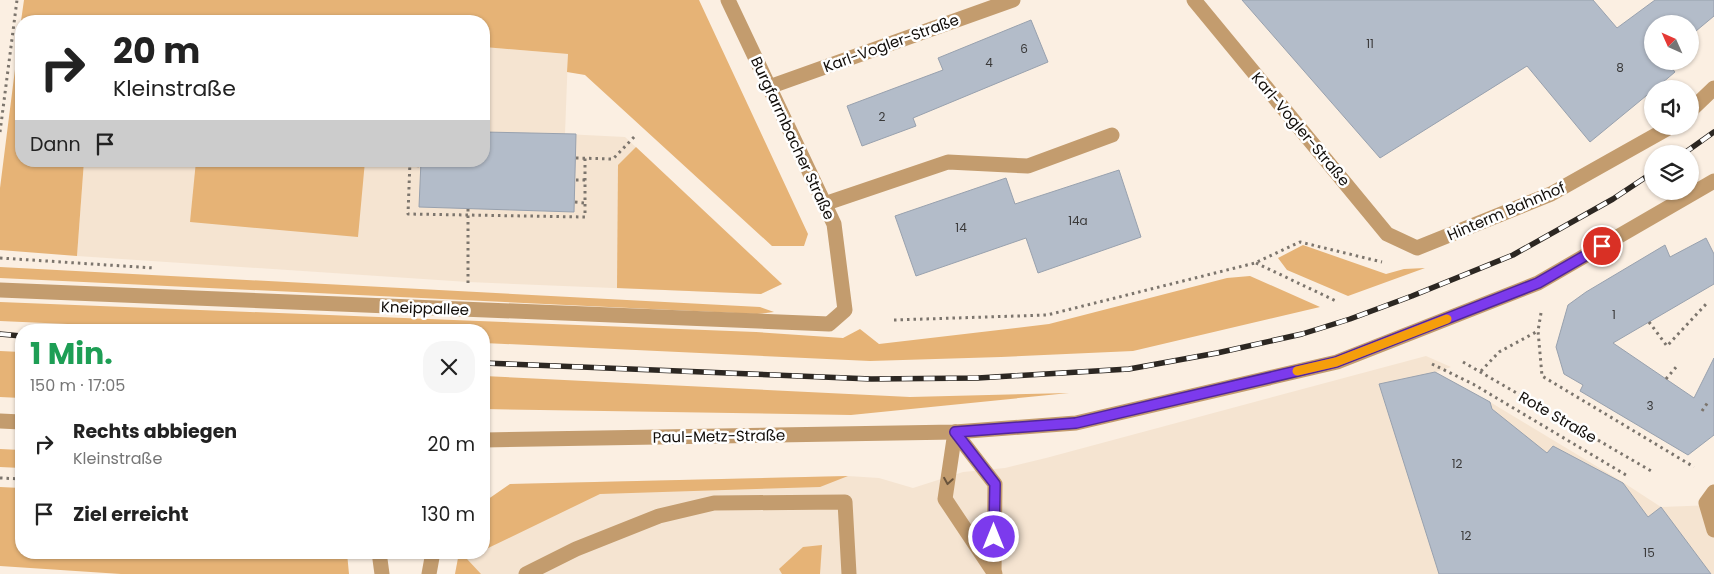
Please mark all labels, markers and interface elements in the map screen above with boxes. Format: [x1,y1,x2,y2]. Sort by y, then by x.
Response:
street label: Karl-Vogler-Straße [820,9,962,77]
north arrow [1644,15,1699,70]
map controls [1644,15,1699,200]
text: 20 m [113,26,200,75]
icon: right [30,35,95,100]
house number: 11 [1366,35,1374,52]
house number: 6 [1020,40,1028,57]
street label: Burgfarrnbacher Straße [746,53,840,223]
house number: 4 [985,54,993,71]
house number: 8 [1616,59,1624,76]
street label: Karl-Vogler-Straße [1247,68,1355,190]
text: Kleinstraße [113,73,236,104]
button: sound [1644,80,1699,135]
house number: 2 [879,108,886,125]
icon: arrive [91,130,119,158]
text: Dann [30,131,81,158]
button: layers [1644,145,1699,200]
street label: Hinterm Bahnhof [1444,177,1568,245]
house number: 14a [1068,212,1088,229]
house number: 14 [955,219,967,236]
pin [1581,225,1623,267]
icon: arrive [1588,232,1616,260]
street label: Kneippallee [381,296,469,320]
house number: 1 [1612,306,1616,323]
text: 1 Min. [30,332,113,375]
button: close [423,341,475,393]
text: 150 m · 17:05 [30,374,125,397]
street label: Rote Straße [1515,386,1601,448]
house number: 3 [1646,397,1654,414]
text: Rechts abbiegen [73,418,237,445]
street label: Paul-Metz-Straße [652,424,786,448]
icon: right [30,430,58,458]
text: 20 m [427,431,475,458]
text: Kleinstraße [73,447,162,470]
house number: 12 [1452,455,1462,472]
one-way arrow [943,477,954,485]
icon: arrive [30,500,58,528]
text: Ziel erreicht [73,501,189,528]
text: 130 m [421,501,475,528]
position arrow [967,510,1019,562]
house number: 12 [1461,527,1471,544]
house number: 15 [1643,544,1655,561]

